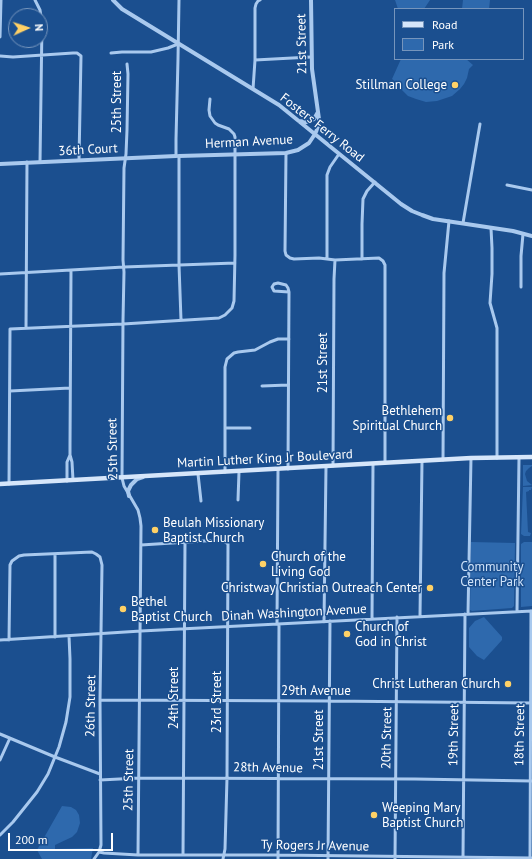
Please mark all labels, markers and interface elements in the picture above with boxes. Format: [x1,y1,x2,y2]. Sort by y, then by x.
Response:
north arrow [8,8,48,48]
legend [394,8,524,60]
street label: 21st Street [294,14,310,74]
text: Road [432,17,457,32]
text: N [32,23,46,31]
text: Park [432,37,454,52]
street label: 25th Street [109,71,125,133]
place label: Stillman College [355,77,447,93]
marker: Stillman College [450,80,460,90]
street label: Fosters Ferry Road [277,90,367,166]
street label: Herman Avenue [205,132,293,152]
street label: 36th Court [58,141,118,159]
street label: 21st Street [315,333,331,393]
place label: Bethlehem Spiritual Church [353,403,442,434]
marker: Bethlehem Spiritual Church [445,413,455,423]
street label: 25th Street [105,418,121,480]
street label: Martin Luther King Jr Boulevard [177,447,353,471]
place label: Beulah Missionary Baptist Church [163,515,264,546]
marker: Beulah Missionary Baptist Church [150,525,160,535]
place label: Church of the Living God [271,549,346,580]
marker: Church of the Living God [258,559,268,569]
park label: Community Center Park [460,559,524,590]
place label: Christway Christian Outreach Center [221,580,422,596]
marker: Christway Christian Outreach Center [425,583,435,593]
place label: Bethel Baptist Church [131,594,212,625]
street label: Dinah Washington Avenue [221,601,367,625]
marker: Bethel Baptist Church [118,604,128,614]
place label: Church of God in Christ [355,619,427,650]
marker: Church of God in Christ [342,629,352,639]
street label: 24th Street [166,667,182,729]
street label: 23rd Street [209,671,225,733]
street label: 26th Street [83,675,99,737]
place label: Christ Lutheran Church [372,676,500,692]
marker: Christ Lutheran Church [503,679,513,689]
street label: 29th Avenue [281,683,351,699]
street label: 19th Street [446,704,462,766]
street label: 18th Street [512,704,528,766]
street label: 20th Street [379,707,395,769]
street label: 21st Street [311,710,327,770]
street label: 25th Street [121,749,137,811]
street label: 28th Avenue [233,760,303,776]
place label: Weeping Mary Baptist Church [382,800,463,831]
marker: Weeping Mary Baptist Church [369,810,379,820]
scale bar [10,825,115,851]
text: 200 m [15,832,48,847]
street label: Ty Rogers Jr Avenue [261,837,369,855]

